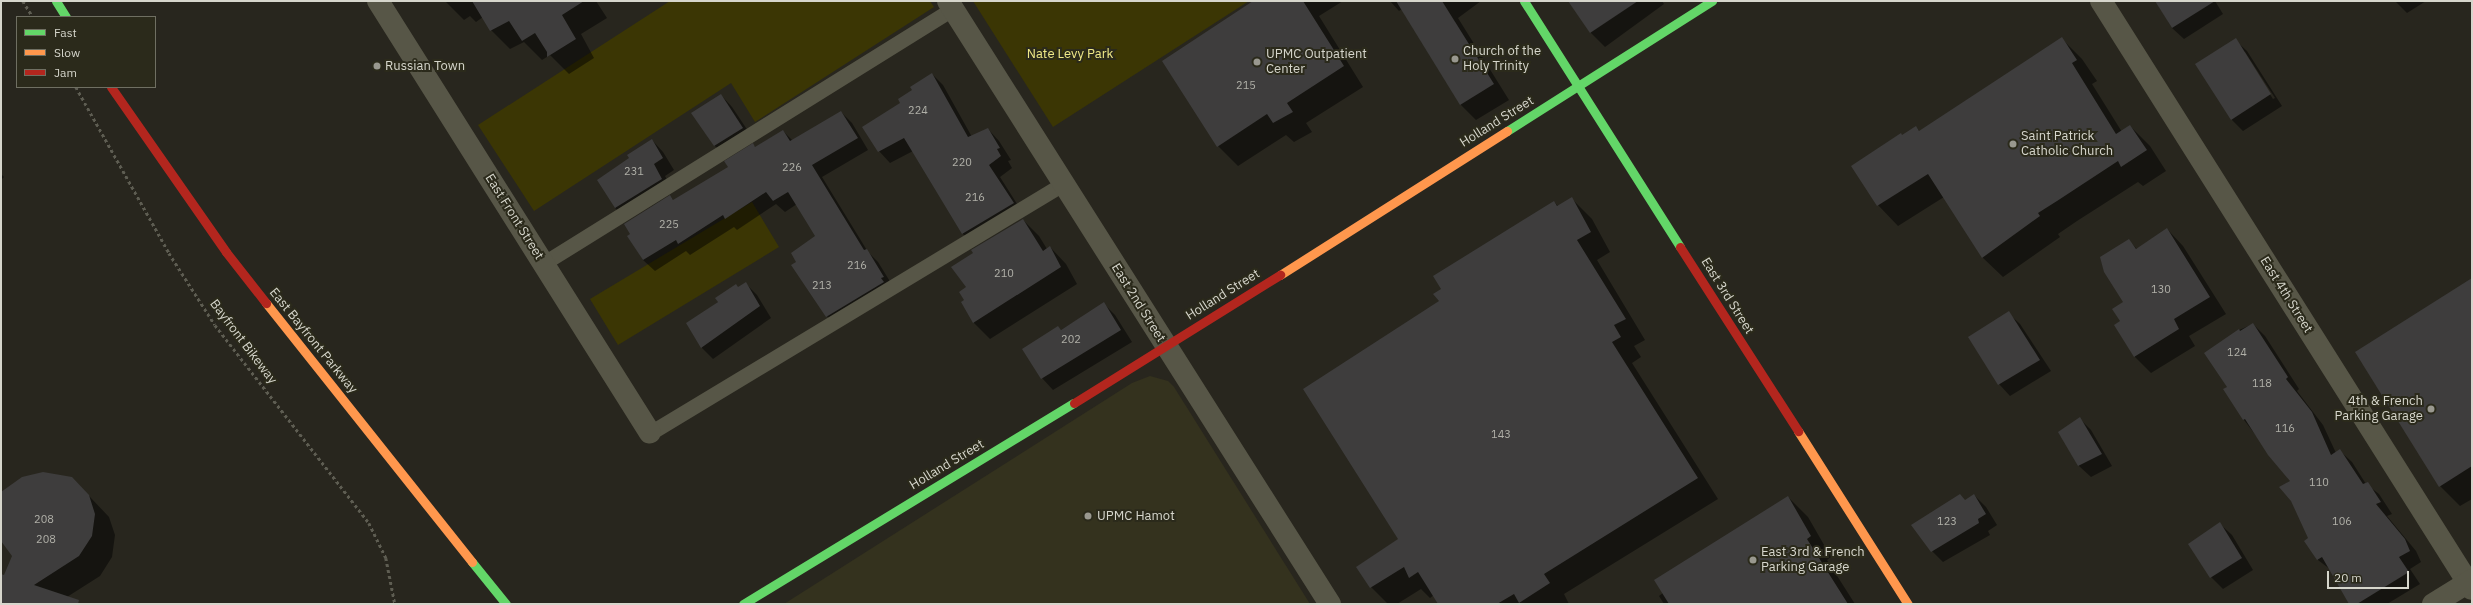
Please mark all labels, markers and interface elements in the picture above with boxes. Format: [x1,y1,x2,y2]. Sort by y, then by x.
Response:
legend [16,16,156,88]
text: Fast [54,25,77,40]
place label: Church of the Holy Trinity [1463,44,1541,75]
text: Slow [54,45,80,60]
park label: Nate Levy Park [1027,46,1113,62]
place label: UPMC Outpatient Center [1266,47,1367,78]
marker: Church of the Holy Trinity [1450,54,1460,64]
marker: UPMC Outpatient Center [1251,56,1263,68]
place label: Russian Town [385,58,465,74]
marker: Russian Town [372,61,382,71]
text: Jam [54,65,77,80]
house number: 215 [1236,78,1256,92]
street label: Holland Street [1457,93,1537,151]
house number: 224 [908,103,928,117]
place label: Saint Patrick Catholic Church [2021,129,2113,160]
marker: Saint Patrick Catholic Church [2008,139,2018,149]
house number: 220 [952,155,972,169]
house number: 226 [782,160,802,174]
house number: 231 [624,164,644,178]
street label: East Front Street [481,171,547,263]
house number: 216 [965,190,985,204]
house number: 225 [659,217,679,231]
street label: East 4th Street [2256,254,2316,336]
street label: East 3rd Street [1697,255,1757,337]
house number: 216 [847,258,867,272]
street label: East 2nd Street [1108,261,1168,345]
house number: 210 [994,266,1014,280]
street label: Holland Street [1183,266,1263,324]
house number: 213 [812,278,832,292]
house number: 130 [2151,282,2171,296]
street label: East Bayfront Parkway [266,285,360,397]
street label: Bayfront Bikeway [206,297,280,387]
house number: 202 [1061,332,1081,346]
house number: 124 [2227,345,2247,359]
house number: 118 [2252,376,2272,390]
place label: 4th & French Parking Garage [2335,394,2423,425]
marker: 4th & French Parking Garage [2426,404,2436,414]
house number: 116 [2275,421,2295,435]
house number: 143 [1491,427,1511,441]
street label: Holland Street [907,437,987,493]
house number: 110 [2309,475,2329,489]
place label: UPMC Hamot [1097,508,1175,524]
marker: UPMC Hamot [1082,510,1094,522]
house number: 208 [34,512,54,526]
house number: 123 [1937,514,1957,528]
house number: 106 [2332,514,2352,528]
house number: 208 [36,532,56,546]
place label: East 3rd & French Parking Garage [1761,545,1865,576]
marker: East 3rd & French Parking Garage [1748,555,1758,565]
scale bar [2329,563,2411,589]
text: 20 m [2334,570,2362,585]

